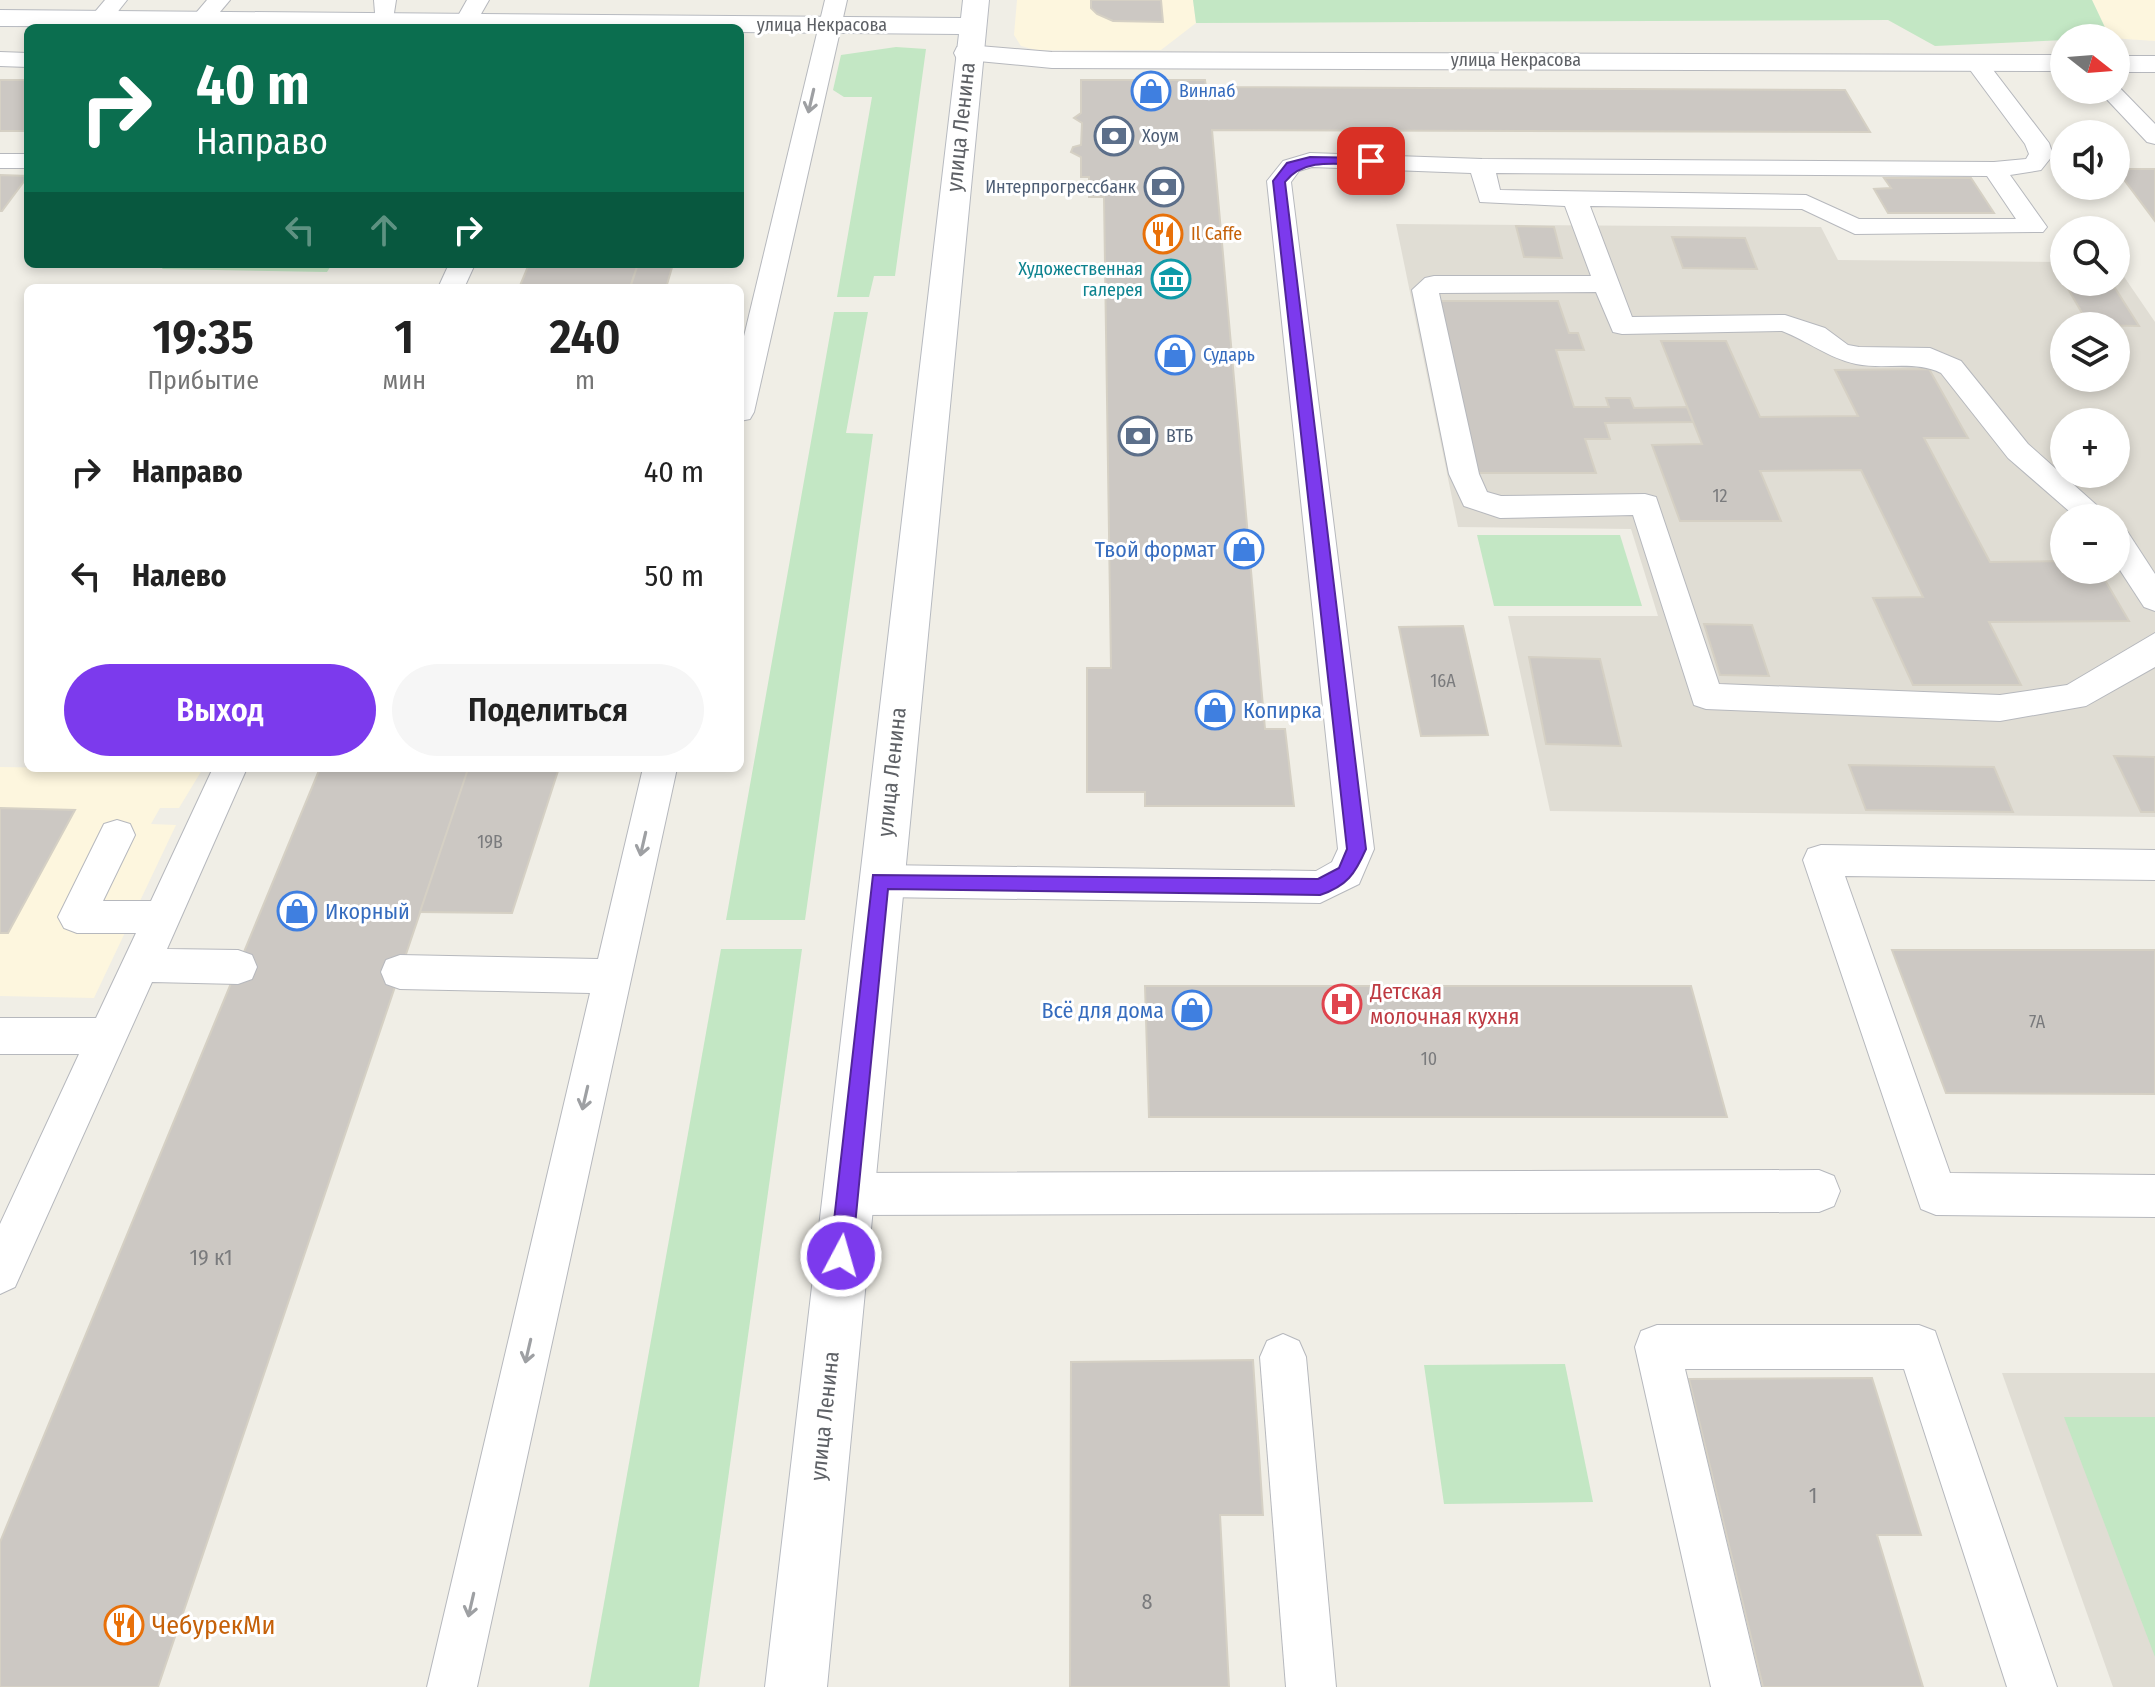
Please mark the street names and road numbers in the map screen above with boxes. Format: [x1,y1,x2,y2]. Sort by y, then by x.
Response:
street label: улица Некрасова [757,14,887,36]
street label: улица Некрасова [1451,49,1581,71]
street label: улица Ленина [940,61,981,193]
street label: улица Ленина [871,706,912,838]
street label: улица Ленина [804,1350,845,1482]

